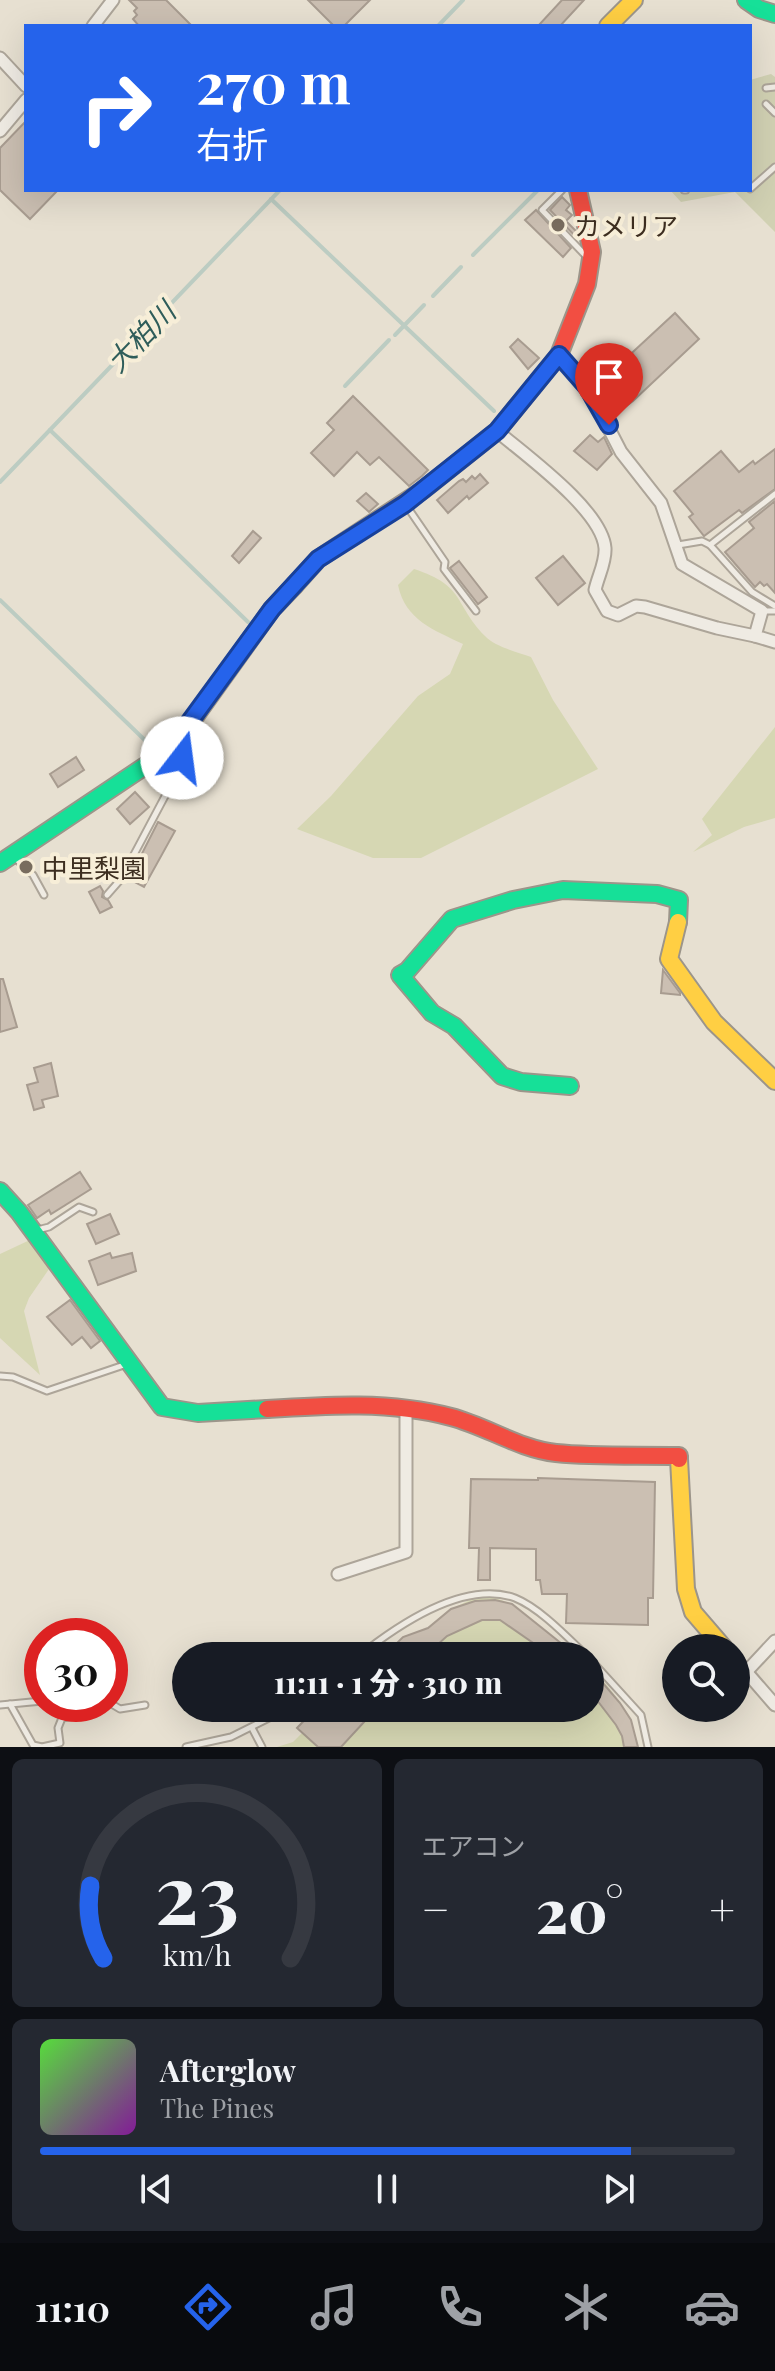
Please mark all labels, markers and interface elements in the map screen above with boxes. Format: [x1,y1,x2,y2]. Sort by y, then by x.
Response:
text: 270 m [196,44,351,119]
icon: right [64,56,168,160]
text: 右折 [196,119,268,167]
place label: カメリア [574,208,678,243]
marker: カメリア [549,216,567,234]
water label: 大柏川 [98,291,185,379]
pin [575,343,643,425]
icon: arrive [587,355,631,399]
position arrow [140,716,224,800]
place label: 中里梨園 [42,850,146,885]
marker: 中里梨園 [17,858,35,876]
speed limit sign: 30 [24,1618,128,1722]
map controls [662,1634,750,1722]
button: search [662,1634,750,1722]
text: 11:11 · 1 分 · 310 m [274,1662,502,1702]
text: エアコン [422,1828,526,1863]
text: 23 [155,1835,239,1946]
text: 20° [536,1868,623,1948]
text: − [422,1878,450,1937]
text: + [709,1878,735,1937]
text: km/h [162,1935,231,1973]
text: Afterglow [160,2050,296,2090]
text: The Pines [160,2090,274,2125]
icon: previous [134,2167,178,2211]
icon: pause [365,2167,409,2211]
icon: next [597,2167,641,2211]
icon: directions [180,2279,236,2335]
icon: music [306,2279,362,2335]
icon: phone [432,2279,488,2335]
icon: climate [558,2279,614,2335]
icon: car [684,2279,740,2335]
text: 11:10 [35,2283,110,2331]

